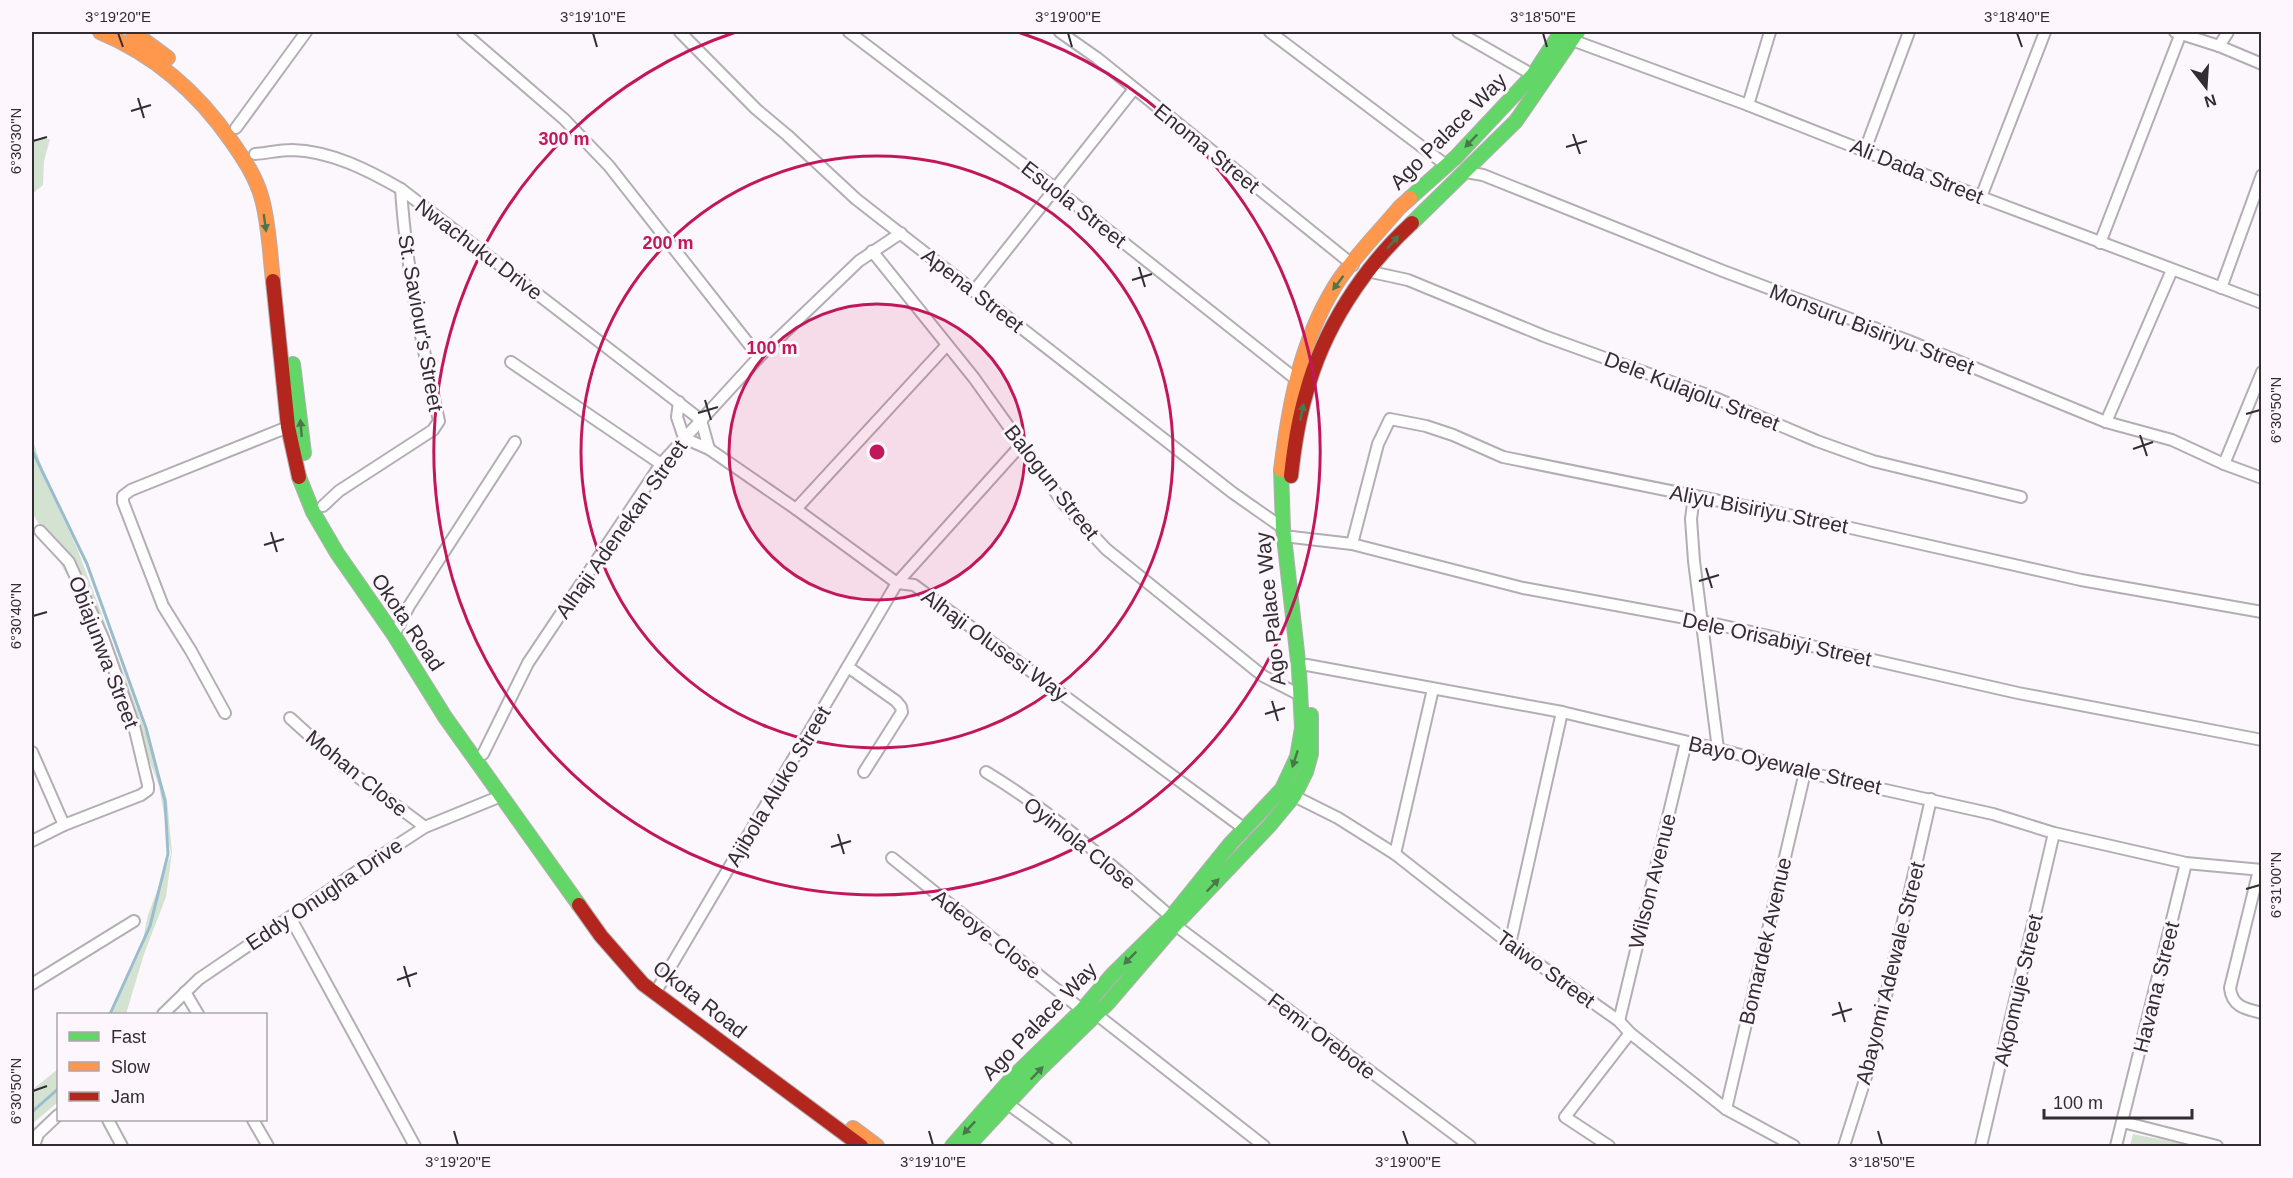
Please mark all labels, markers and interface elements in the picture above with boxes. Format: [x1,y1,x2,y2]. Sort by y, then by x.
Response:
text: 3°19'20"E [85,8,151,25]
text: 3°19'10"E [560,8,626,25]
text: 3°19'00"E [1035,8,1101,25]
text: 3°18'50"E [1510,8,1576,25]
text: 3°18'40"E [1984,8,2050,25]
north arrow [2176,57,2236,117]
street label: Ago Palace Way [1385,68,1511,194]
text: N [2202,91,2218,111]
street label: Enoma Street [1150,99,1264,197]
text: 6°30'30"N [7,108,24,174]
text: 300 m [538,129,590,149]
one-way arrow [1464,134,1478,149]
street label: Ali Dada Street [1847,134,1987,208]
street label: Esuola Street [1017,156,1131,252]
street label: Nwachuku Drive [411,194,547,304]
one-way arrow [261,214,270,233]
street label: St. Saviour's Street [394,233,448,413]
text: 200 m [642,233,694,253]
one-way arrow [1386,235,1400,250]
street label: Apena Street [918,243,1029,337]
one-way arrow [1333,276,1345,291]
street label: Monsuru Bisiriyu Street [1767,279,1978,379]
text: 100 m [746,338,798,358]
street label: Dele Kulajolu Street [1601,347,1783,435]
text: 6°30'50"N [2267,377,2284,443]
one-way arrow [1297,403,1307,421]
one-way arrow [296,419,306,438]
street label: Balogun Street [1000,420,1104,544]
street label: Alhaji Adenekan Street [551,435,691,623]
centre of rings [867,442,887,462]
street label: Aliyu Bisiriyu Street [1668,480,1850,538]
street label: Ago Palace Way [1250,530,1290,687]
street label: Okota Road [367,569,449,675]
street label: Obiajunwa Street [64,573,144,731]
text: 6°30'40"N [7,583,24,649]
street label: Alhaji Olusesi Way [918,584,1073,706]
street label: Dele Orisabiyi Street [1680,608,1874,670]
street label: Ajibola Aluko Street [721,702,835,870]
street label: Mohan Close [302,725,412,821]
street label: Bayo Oyewale Street [1686,732,1884,798]
one-way arrow [1290,750,1299,768]
street label: Oyinlola Close [1020,792,1140,894]
street label: Wilson Avenue [1624,811,1680,951]
street label: Eddy Onugha Drive [242,833,406,955]
text: 6°31'00"N [2267,852,2284,918]
street label: Bomardek Avenue [1735,855,1795,1027]
street label: Abayomi Adewale Street [1851,859,1929,1087]
one-way arrow [1206,879,1220,893]
street label: Adeoye Close [928,885,1046,983]
street label: Akpomuje Street [1989,912,2047,1068]
street label: Havana Street [2129,919,2183,1055]
street label: Taiwo Street [1492,926,1600,1012]
one-way arrow [1123,951,1137,965]
street label: Okota Road [649,955,751,1043]
street label: Ago Palace Way [977,957,1101,1085]
street label: Femi Orebote [1264,988,1380,1084]
legend [57,1013,267,1121]
text: Fast [111,1027,146,1047]
text: Slow [111,1057,151,1077]
text: 6°30'50"N [7,1058,24,1124]
one-way arrow [1029,1067,1043,1081]
scale bar [2044,1082,2192,1120]
text: Jam [111,1087,145,1107]
text: 100 m [2053,1093,2103,1113]
one-way arrow [962,1120,976,1135]
text: 3°19'20"E [425,1153,491,1170]
text: 3°19'10"E [900,1153,966,1170]
text: 3°19'00"E [1375,1153,1441,1170]
text: 3°18'50"E [1849,1153,1915,1170]

